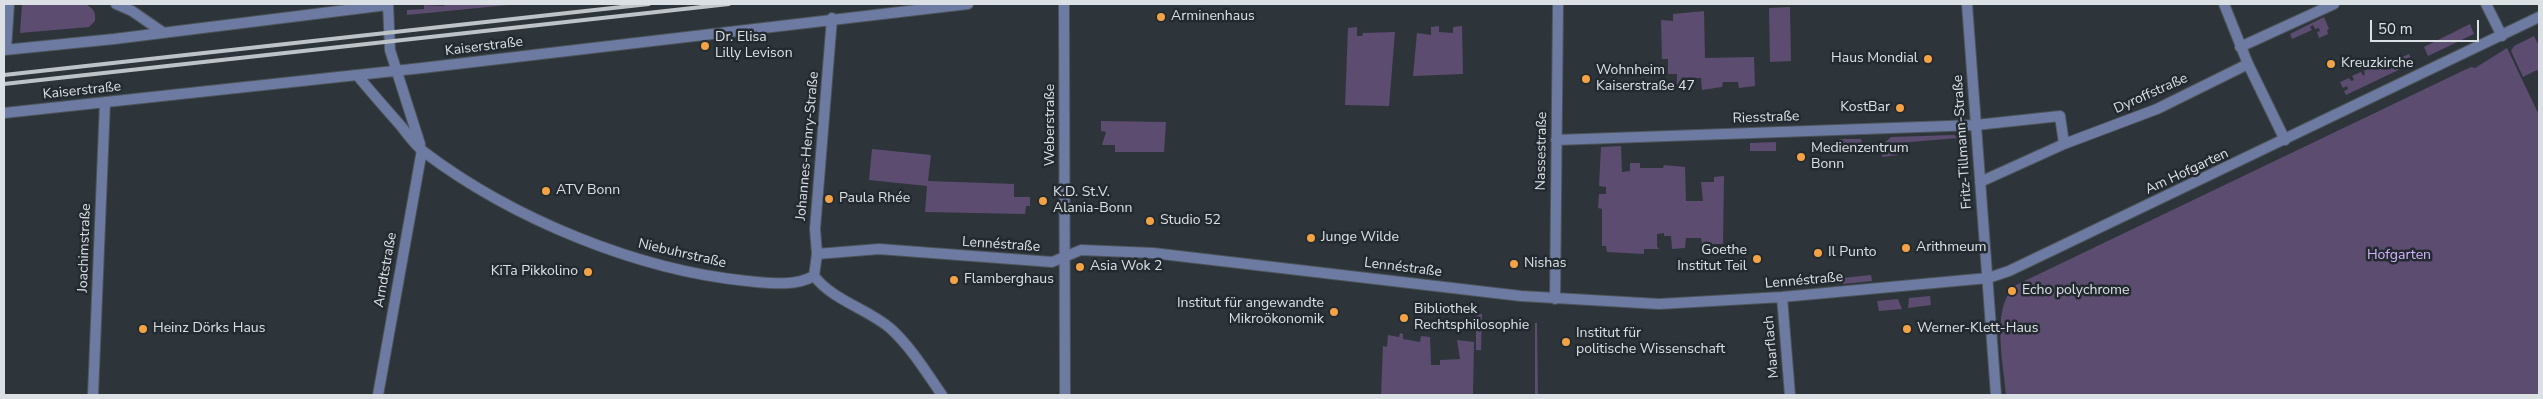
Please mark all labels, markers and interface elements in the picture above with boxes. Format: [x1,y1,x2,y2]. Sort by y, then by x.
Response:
place label: Arminenhaus [1171,9,1255,25]
scale bar [2373,10,2482,42]
marker: Arminenhaus [1155,11,1167,23]
text: 50 m [2378,19,2413,39]
place label: Dr. Elisa Lilly Levison [715,30,793,62]
street label: Kaiserstraße [444,34,524,60]
marker: Dr. Elisa Lilly Levison [699,40,711,52]
place label: Haus Mondial [1831,51,1918,67]
marker: Haus Mondial [1922,53,1934,65]
place label: Kreuzkirche [2341,56,2414,72]
marker: Kreuzkirche [2325,58,2337,70]
place label: Wohnheim Kaiserstraße 47 [1596,63,1695,95]
street label: Dyroffstraße [2111,70,2191,118]
street label: Johannes-Henry-Straße [793,71,823,221]
marker: Wohnheim Kaiserstraße 47 [1580,73,1592,85]
street label: Fritz-Tillmann-Straße [1950,74,1976,210]
street label: Kaiserstraße [42,79,122,103]
street label: Weberstraße [1043,84,1059,166]
place label: KostBar [1840,100,1890,116]
marker: KostBar [1894,102,1906,114]
street label: Riesstraße [1732,108,1800,128]
street label: Nassestraße [1533,112,1551,190]
place label: Medienzentrum Bonn [1811,141,1909,174]
street label: Am Hofgarten [2143,145,2231,199]
marker: Medienzentrum Bonn [1795,151,1807,163]
place label: ATV Bonn [556,183,620,199]
marker: ATV Bonn [540,185,552,197]
place label: K.D. St.V. Alania-Bonn [1053,185,1132,218]
place label: Paula Rhée [839,191,910,207]
marker: Paula Rhée [823,193,835,205]
marker: K.D. St.V. Alania-Bonn [1037,195,1049,207]
street label: Joachimstraße [75,203,95,293]
place label: Studio 52 [1160,213,1221,229]
marker: Studio 52 [1144,215,1156,227]
place label: Junge Wilde [1321,230,1399,246]
street label: Arndtstraße [371,231,401,309]
marker: Junge Wilde [1305,232,1317,244]
street label: Lennéstraße [961,234,1041,256]
street label: Niebuhrstraße [636,236,728,272]
place label: Arithmeum [1916,240,1987,256]
marker: Arithmeum [1900,242,1912,254]
place label: Goethe Institut Teil [1677,243,1747,276]
place label: Il Punto [1828,245,1877,261]
marker: Il Punto [1812,247,1824,259]
park label: Hofgarten [2367,248,2431,264]
marker: Goethe Institut Teil [1751,253,1763,265]
street label: Lennéstraße [1363,255,1443,281]
place label: Nishas [1524,256,1566,272]
marker: Nishas [1508,258,1520,270]
place label: Asia Wok 2 [1090,259,1162,275]
marker: Asia Wok 2 [1074,261,1086,273]
place label: KiTa Pikkolino [491,264,578,280]
marker: KiTa Pikkolino [582,266,594,278]
street label: Lennéstraße [1764,269,1844,293]
place label: Flamberghaus [964,272,1054,288]
marker: Flamberghaus [948,274,960,286]
place label: Echo polychrome [2022,283,2130,299]
marker: Echo polychrome [2006,285,2018,297]
place label: Institut für angewandte Mikroökonomik [1177,296,1324,328]
place label: Bibliothek Rechtsphilosophie [1414,302,1529,334]
marker: Institut für angewandte Mikroökonomik [1328,306,1340,318]
marker: Bibliothek Rechtsphilosophie [1398,312,1410,324]
street label: Maarflach [1761,315,1783,379]
place label: Heinz Dörks Haus [153,321,265,337]
place label: Werner-Klett-Haus [1917,321,2038,337]
marker: Heinz Dörks Haus [137,323,149,335]
marker: Werner-Klett-Haus [1901,323,1913,335]
place label: Institut für politische Wissenschaft [1576,326,1725,358]
marker: Institut für politische Wissenschaft [1560,336,1572,348]

